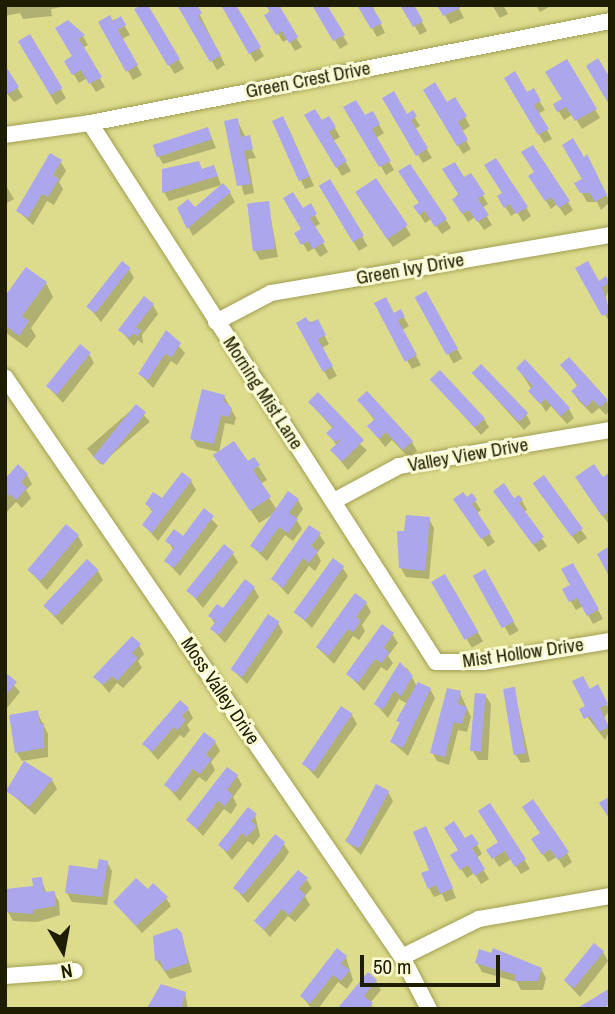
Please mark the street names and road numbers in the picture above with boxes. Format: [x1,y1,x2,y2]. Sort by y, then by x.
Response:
street label: Green Crest Drive [244,57,372,103]
street label: Green Ivy Drive [354,248,466,290]
street label: Morning Mist Lane [218,332,308,454]
street label: Valley View Drive [406,433,530,477]
street label: Moss Valley Drive [176,633,264,749]
street label: Mist Hollow Drive [461,633,585,673]

